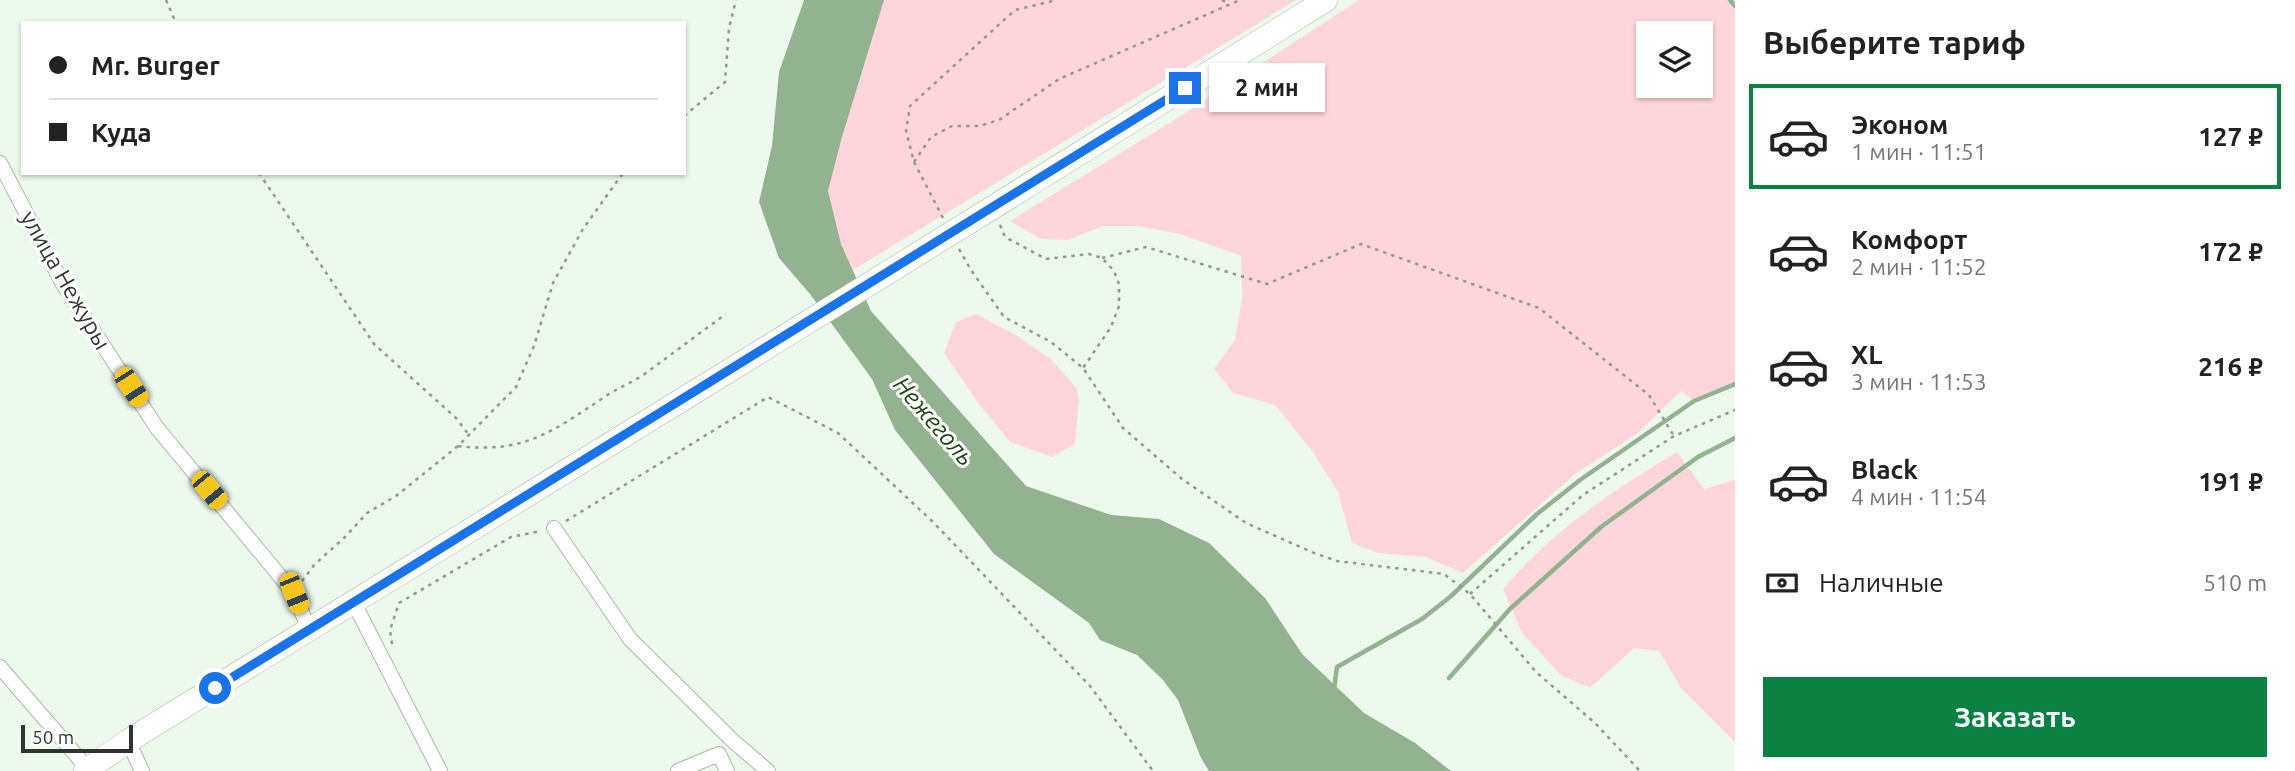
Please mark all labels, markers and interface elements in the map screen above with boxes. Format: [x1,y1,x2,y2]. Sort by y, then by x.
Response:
map controls [1636,21,1713,98]
button: layers [1636,21,1713,98]
text: Выберите тариф [1763,24,2026,60]
text: Mr. Burger [91,51,220,80]
callout: 2 мин [1210,64,1325,112]
route end [1169,72,1201,104]
text: 2 мин [1235,75,1299,100]
icon: car [1767,105,1830,168]
text: Эконом [1851,110,1948,139]
text: Куда [91,118,152,147]
text: 127 ₽ [2198,122,2263,151]
text: 1 мин · 11:51 [1851,139,1987,164]
street label: улица Нежуры [16,206,116,354]
icon: car [1767,220,1830,283]
text: Комфорт [1851,225,1967,254]
text: 172 ₽ [2198,237,2263,266]
text: 2 мин · 11:52 [1851,254,1987,279]
icon: car [1767,335,1830,398]
text: XL [1851,340,1882,369]
text: 216 ₽ [2198,352,2263,381]
car [111,364,152,410]
text: 3 мин · 11:53 [1851,369,1987,394]
water label: Нежеголь [888,371,980,471]
icon: car [1767,450,1830,513]
text: Black [1851,455,1918,484]
car [188,467,231,513]
text: 191 ₽ [2198,467,2263,496]
text: 4 мин · 11:54 [1851,484,1987,509]
icon: cash [1763,564,1801,602]
text: Наличные [1819,568,1944,597]
car [277,570,312,616]
text: 510 m [2203,570,2267,595]
route start [199,672,231,704]
button: Заказать [1763,677,2267,757]
scale bar [21,722,133,754]
text: 50 m [32,726,74,748]

